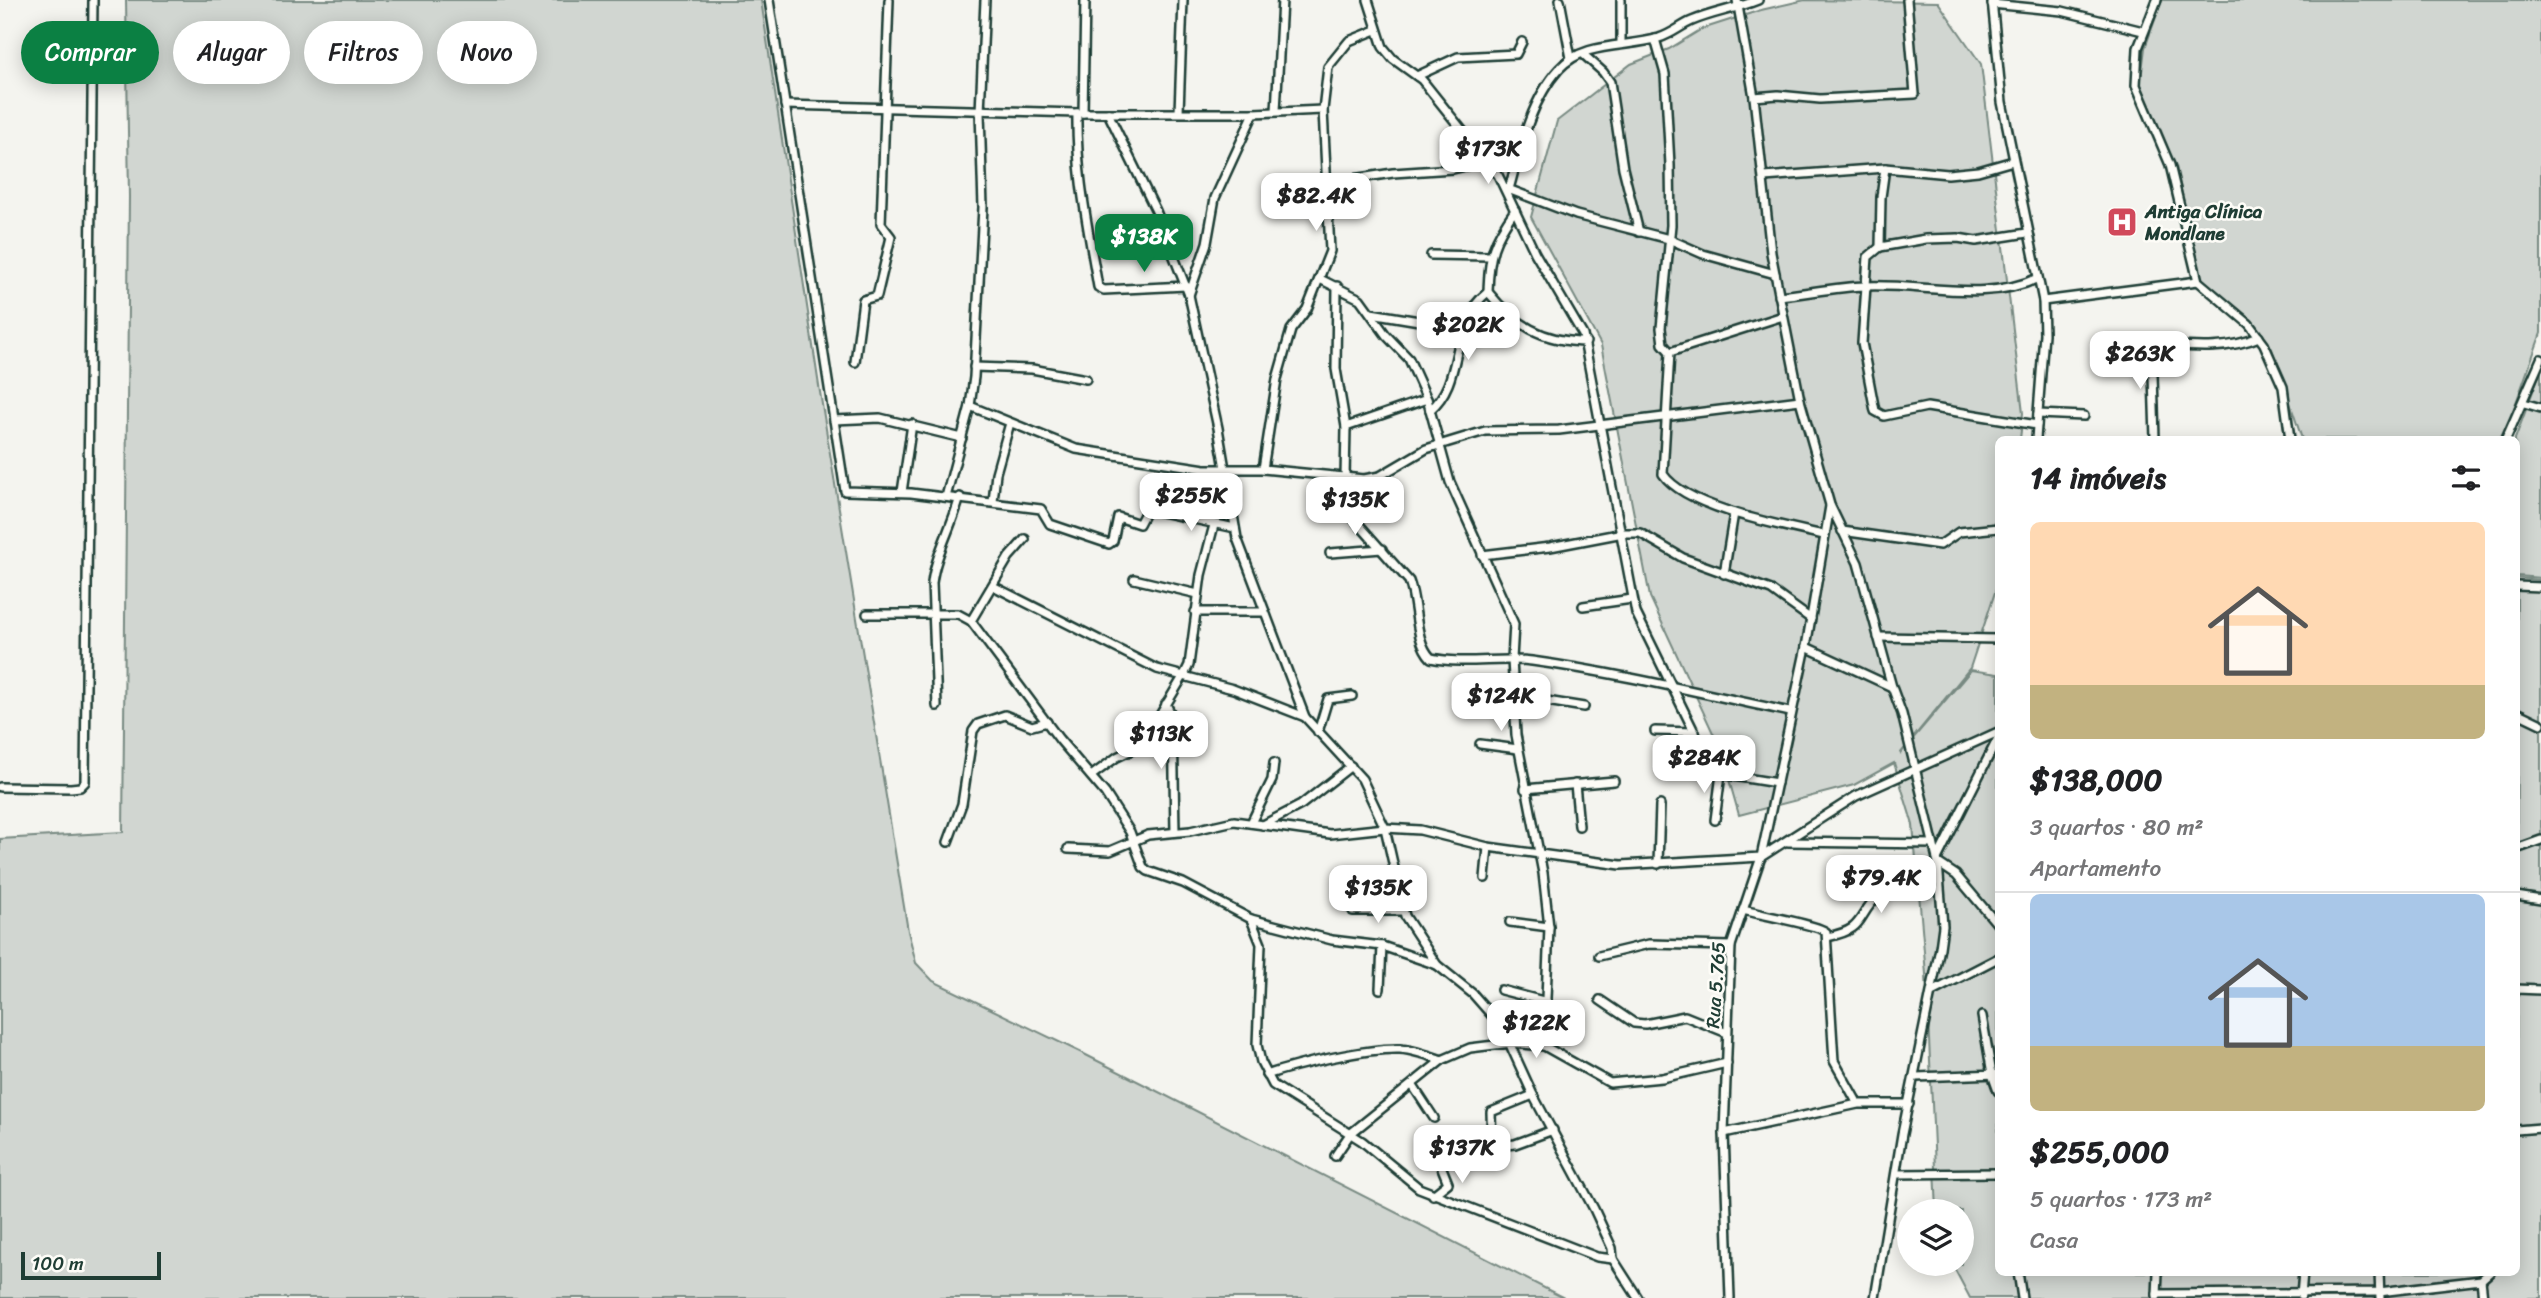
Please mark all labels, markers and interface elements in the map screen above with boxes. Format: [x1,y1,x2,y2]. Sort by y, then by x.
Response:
chip: Comprar [21,21,159,84]
chip: Alugar [173,21,290,84]
chip: Filtros [304,21,423,84]
chip: Novo [437,21,537,84]
pin: $173K [1439,127,1537,186]
text: $173K [1455,128,1521,169]
pin: $82.4K [1259,174,1373,233]
text: $82.4K [1277,175,1355,216]
place label: Antiga Clínica Mondlane [2144,195,2263,250]
hospital icon: Antiga Clínica Mondlane [2105,205,2139,239]
pin: $138K [1095,215,1193,274]
text: $138K [1111,216,1177,257]
pin: $202K [1419,302,1517,362]
text: $202K [1433,304,1503,345]
pin: $263K [2091,332,2189,391]
text: $263K [2106,333,2174,374]
text: 14 imóveis [2030,451,2166,505]
icon: filters [2447,459,2485,497]
pin: $255K [1142,474,1240,533]
text: $255K [1156,475,1226,516]
pin: $135K [1306,477,1404,537]
text: $135K [1322,479,1388,520]
icon: home [2195,568,2321,694]
pin: $124K [1452,674,1550,733]
text: $124K [1468,675,1534,716]
pin: $113K [1112,712,1210,771]
text: $113K [1130,713,1192,754]
pin: $284K [1655,736,1753,795]
text: $284K [1669,737,1739,778]
text: $138,000 [2030,753,2163,807]
text: 3 quartos · 80 m² [2030,807,2204,848]
text: Apartamento [2030,848,2161,889]
pin: $79.4K [1824,856,1938,915]
text: $79.4K [1842,857,1920,898]
pin: $135K [1329,866,1427,925]
text: $135K [1345,867,1411,908]
street label: Rua 5.765 [1696,940,1735,1029]
icon: home [2195,940,2321,1066]
pin: $122K [1487,1000,1585,1060]
text: $122K [1503,1002,1569,1043]
text: $255,000 [2030,1125,2169,1179]
pin: $137K [1413,1126,1511,1185]
text: $137K [1429,1127,1495,1168]
text: 5 quartos · 173 m² [2030,1179,2212,1220]
map controls [1897,1199,1974,1276]
button: layers [1897,1199,1974,1276]
text: Casa [2030,1220,2078,1261]
text: 100 m [32,1247,84,1280]
scale bar [21,1249,161,1281]

